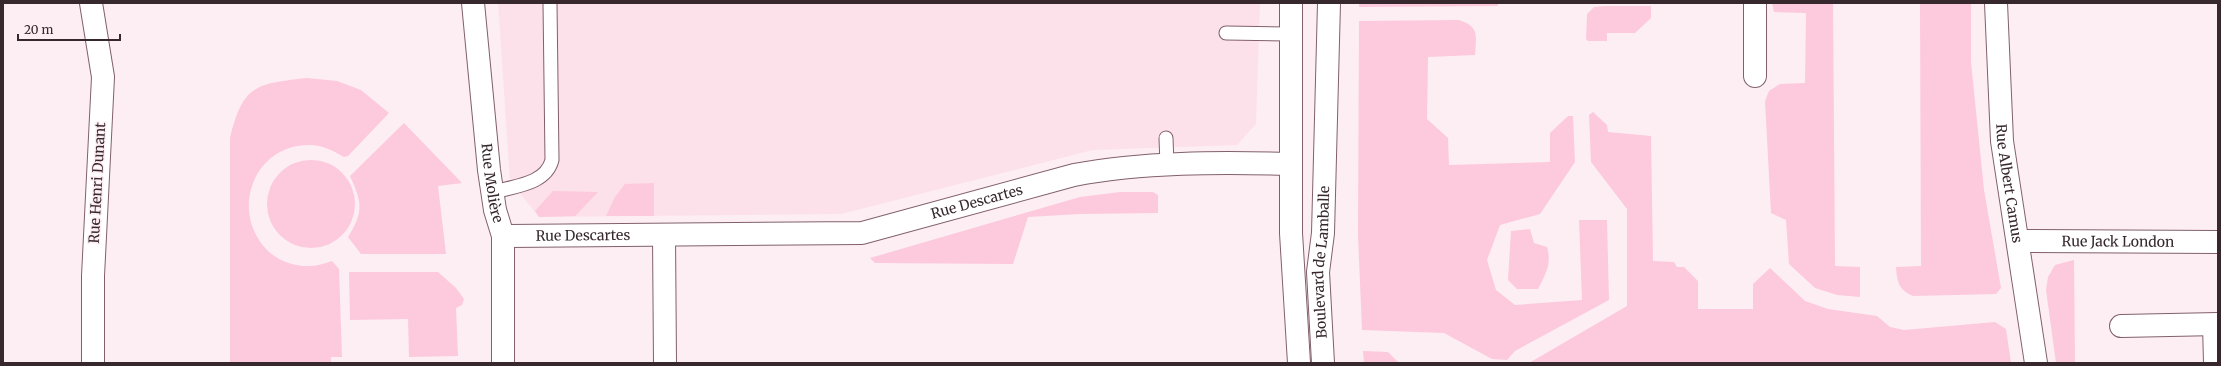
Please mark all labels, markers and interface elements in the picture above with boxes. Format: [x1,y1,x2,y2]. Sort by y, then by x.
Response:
scale bar [18,16,120,42]
text: 20 m [24,22,53,37]
street label: Rue Henri Dunant [85,121,109,244]
street label: Rue Albert Camus [1992,123,2027,244]
street label: Rue Molière [477,142,507,225]
street label: Rue Descartes [929,180,1025,223]
street label: Boulevard de Lamballe [1309,186,1333,339]
street label: Rue Descartes [536,226,630,245]
street label: Rue Jack London [2062,232,2174,251]

